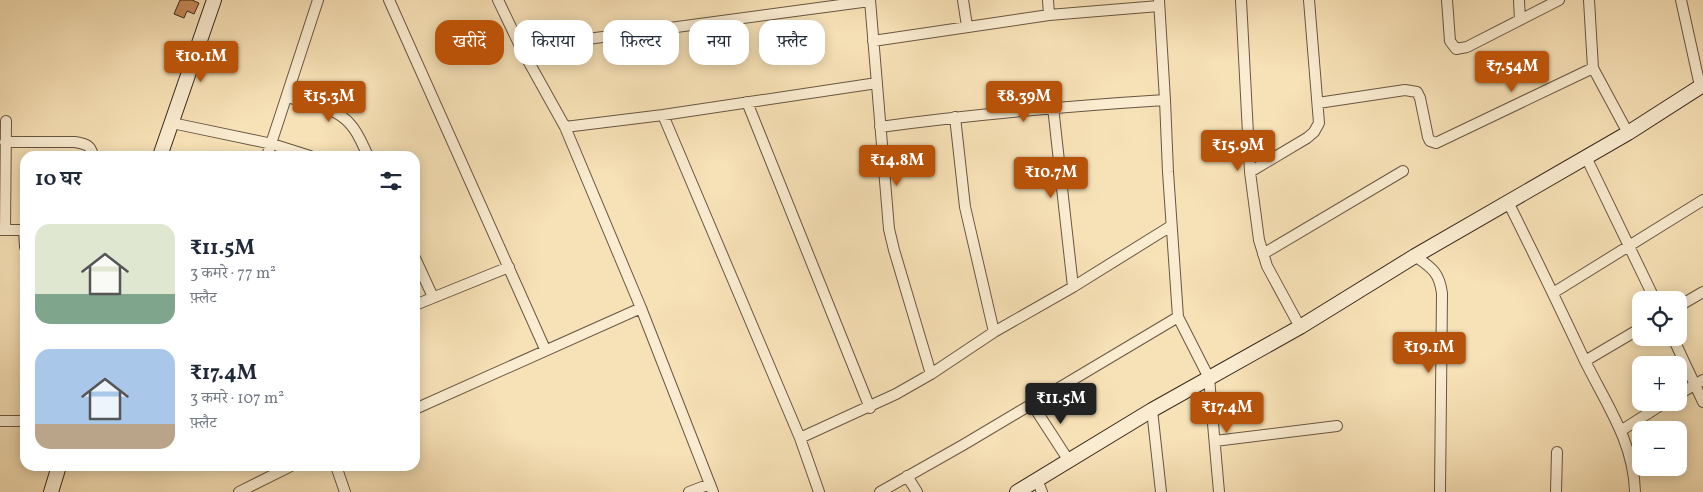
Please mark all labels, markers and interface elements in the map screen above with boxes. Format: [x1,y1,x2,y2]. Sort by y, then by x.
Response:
chip: खरीदें [435,20,504,65]
chip: किराया [514,20,593,65]
chip: फ़िल्टर [603,20,679,65]
chip: नया [689,20,749,65]
chip: फ़्लैट [759,20,825,65]
pin: ₹10.1M [160,41,242,83]
text: ₹10.1M [175,46,227,68]
pin: ₹7.54M [1471,51,1553,93]
text: ₹7.54M [1486,56,1538,78]
pin: ₹15.3M [288,80,370,123]
pin: ₹8.39M [983,80,1065,123]
text: ₹15.3M [304,86,354,108]
text: ₹8.39M [997,86,1051,108]
pin: ₹15.9M [1197,130,1279,172]
text: ₹15.9M [1212,135,1264,157]
pin: ₹14.8M [856,144,938,187]
text: ₹14.8M [870,150,924,172]
pin: ₹10.7M [1010,156,1092,199]
text: ₹10.7M [1025,162,1077,184]
text: 10 घर [35,165,81,194]
icon: filters [377,167,405,195]
text: ₹11.5M [190,234,255,263]
icon: home [75,244,135,304]
text: 3 कमरे · 77 m² [190,263,276,285]
text: फ़्लैट [190,288,217,310]
map controls [1632,291,1687,476]
button: locate [1632,291,1687,346]
pin: ₹19.1M [1388,332,1470,374]
text: ₹19.1M [1404,337,1454,359]
button: + [1632,356,1687,411]
text: ₹17.4M [190,359,257,388]
icon: home [75,369,135,429]
pin: ₹11.5M [1020,382,1102,425]
text: 3 कमरे · 107 m² [190,388,284,410]
text: ₹11.5M [1036,388,1086,410]
pin: ₹17.4M [1186,392,1268,434]
text: ₹17.4M [1201,397,1253,419]
text: फ़्लैट [190,413,217,435]
button: − [1632,421,1687,476]

